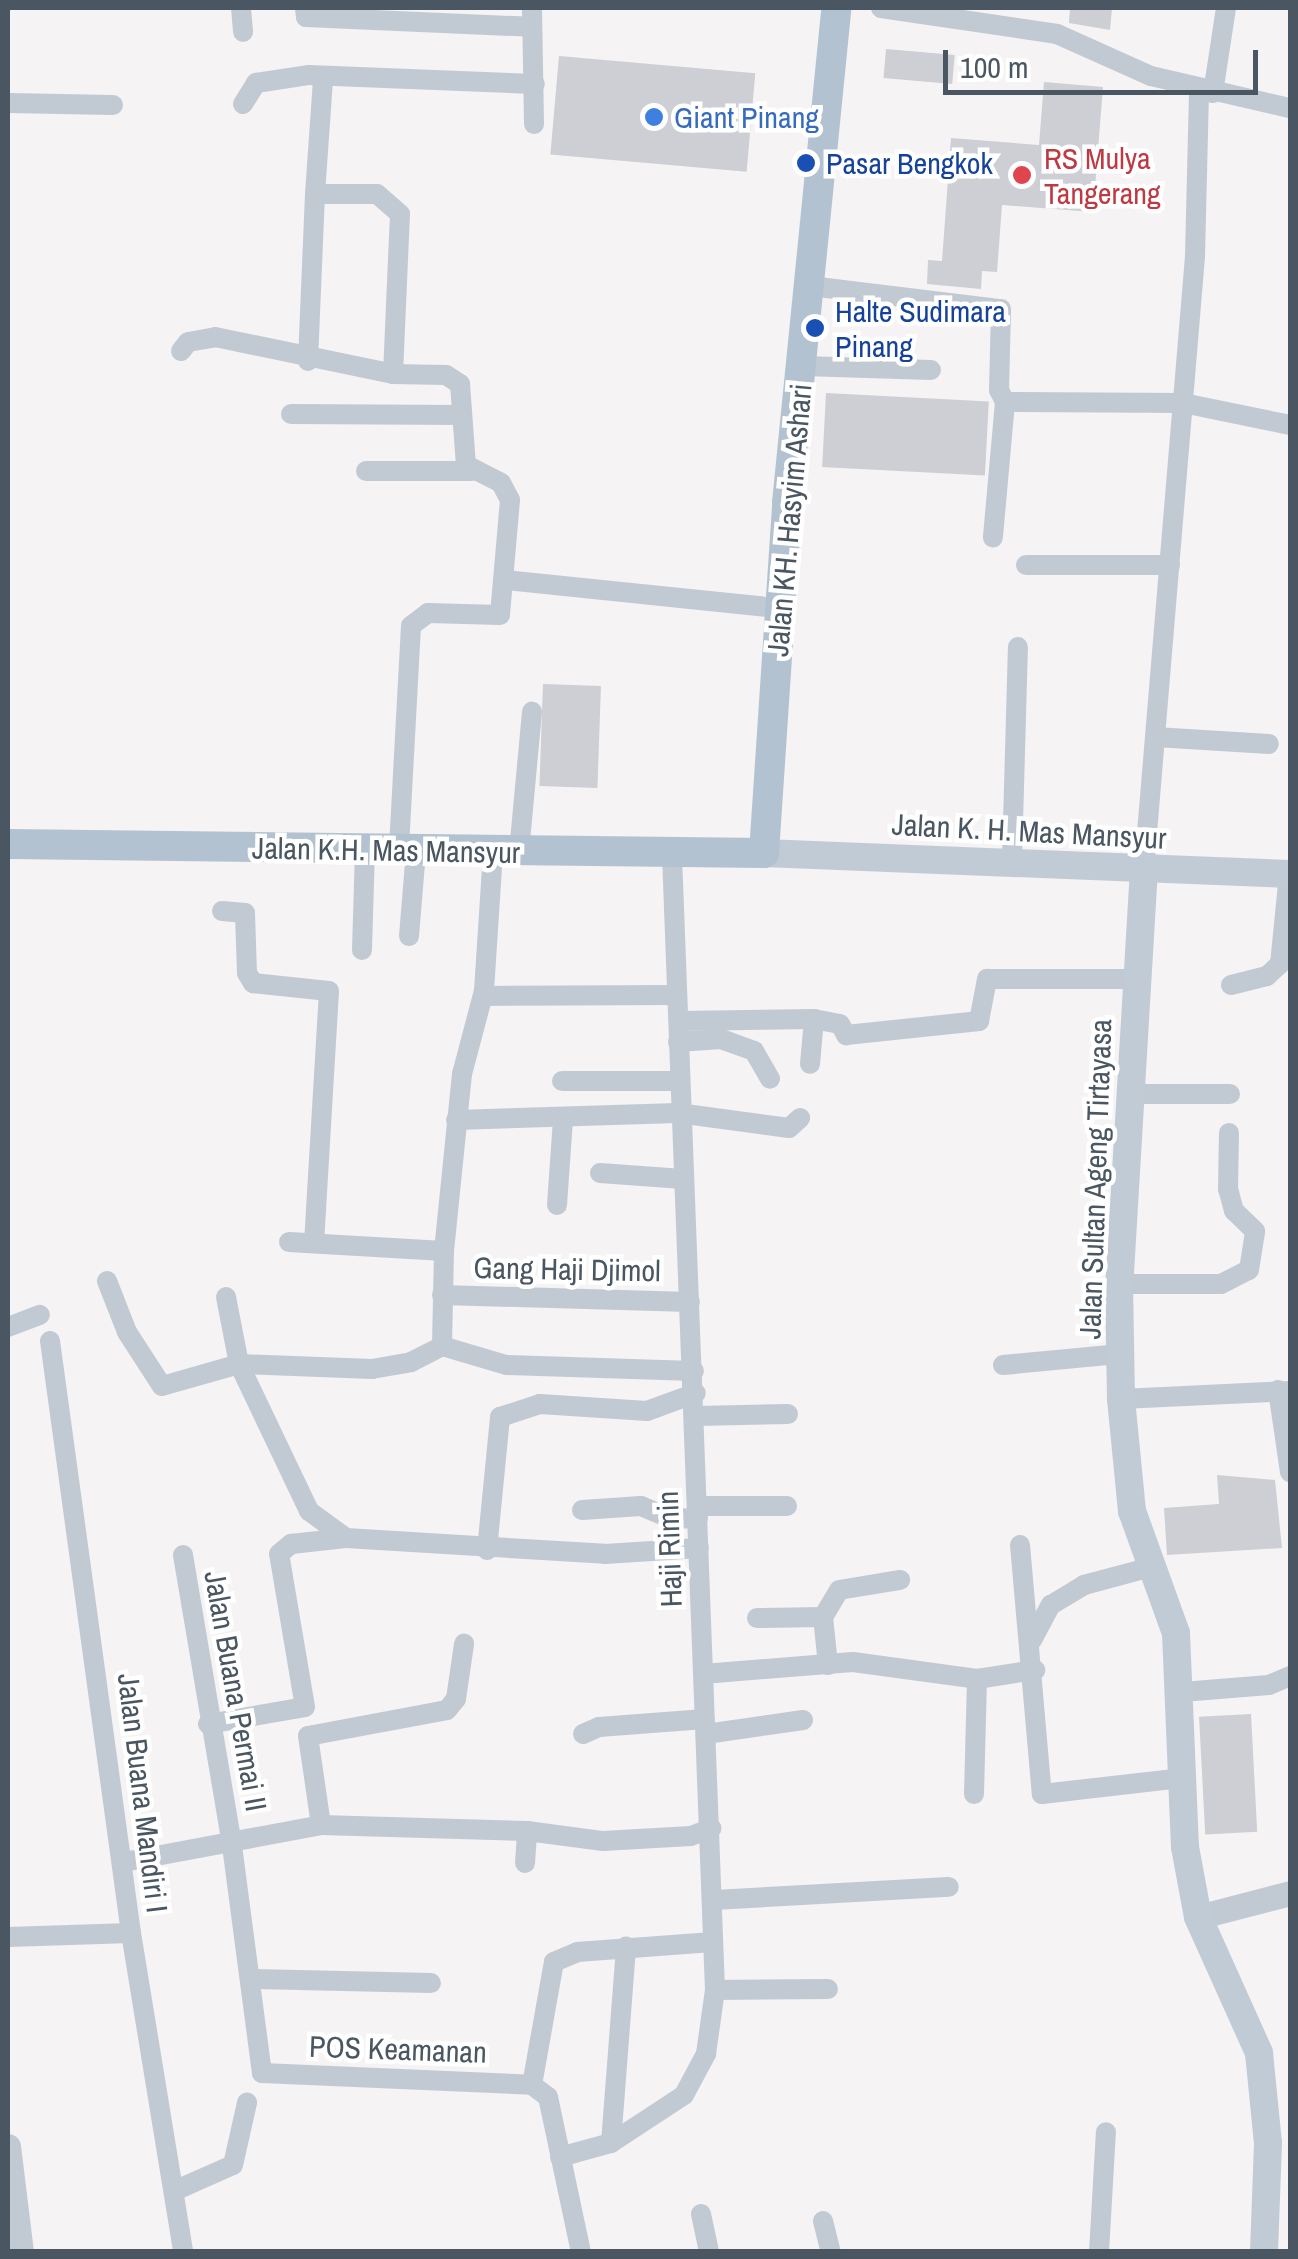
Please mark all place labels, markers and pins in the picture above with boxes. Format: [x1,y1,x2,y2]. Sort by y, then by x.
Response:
place label: Giant Pinang [674,99,819,135]
marker: Giant Pinang [643,106,665,128]
place label: RS Mulya Tangerang [1044,140,1161,210]
place label: Pasar Bengkok [826,145,993,181]
marker: Pasar Bengkok [795,152,817,174]
marker: RS Mulya Tangerang [1009,162,1035,188]
place label: Halte Sudimara Pinang [835,293,1006,364]
marker: Halte Sudimara Pinang [804,317,826,339]

